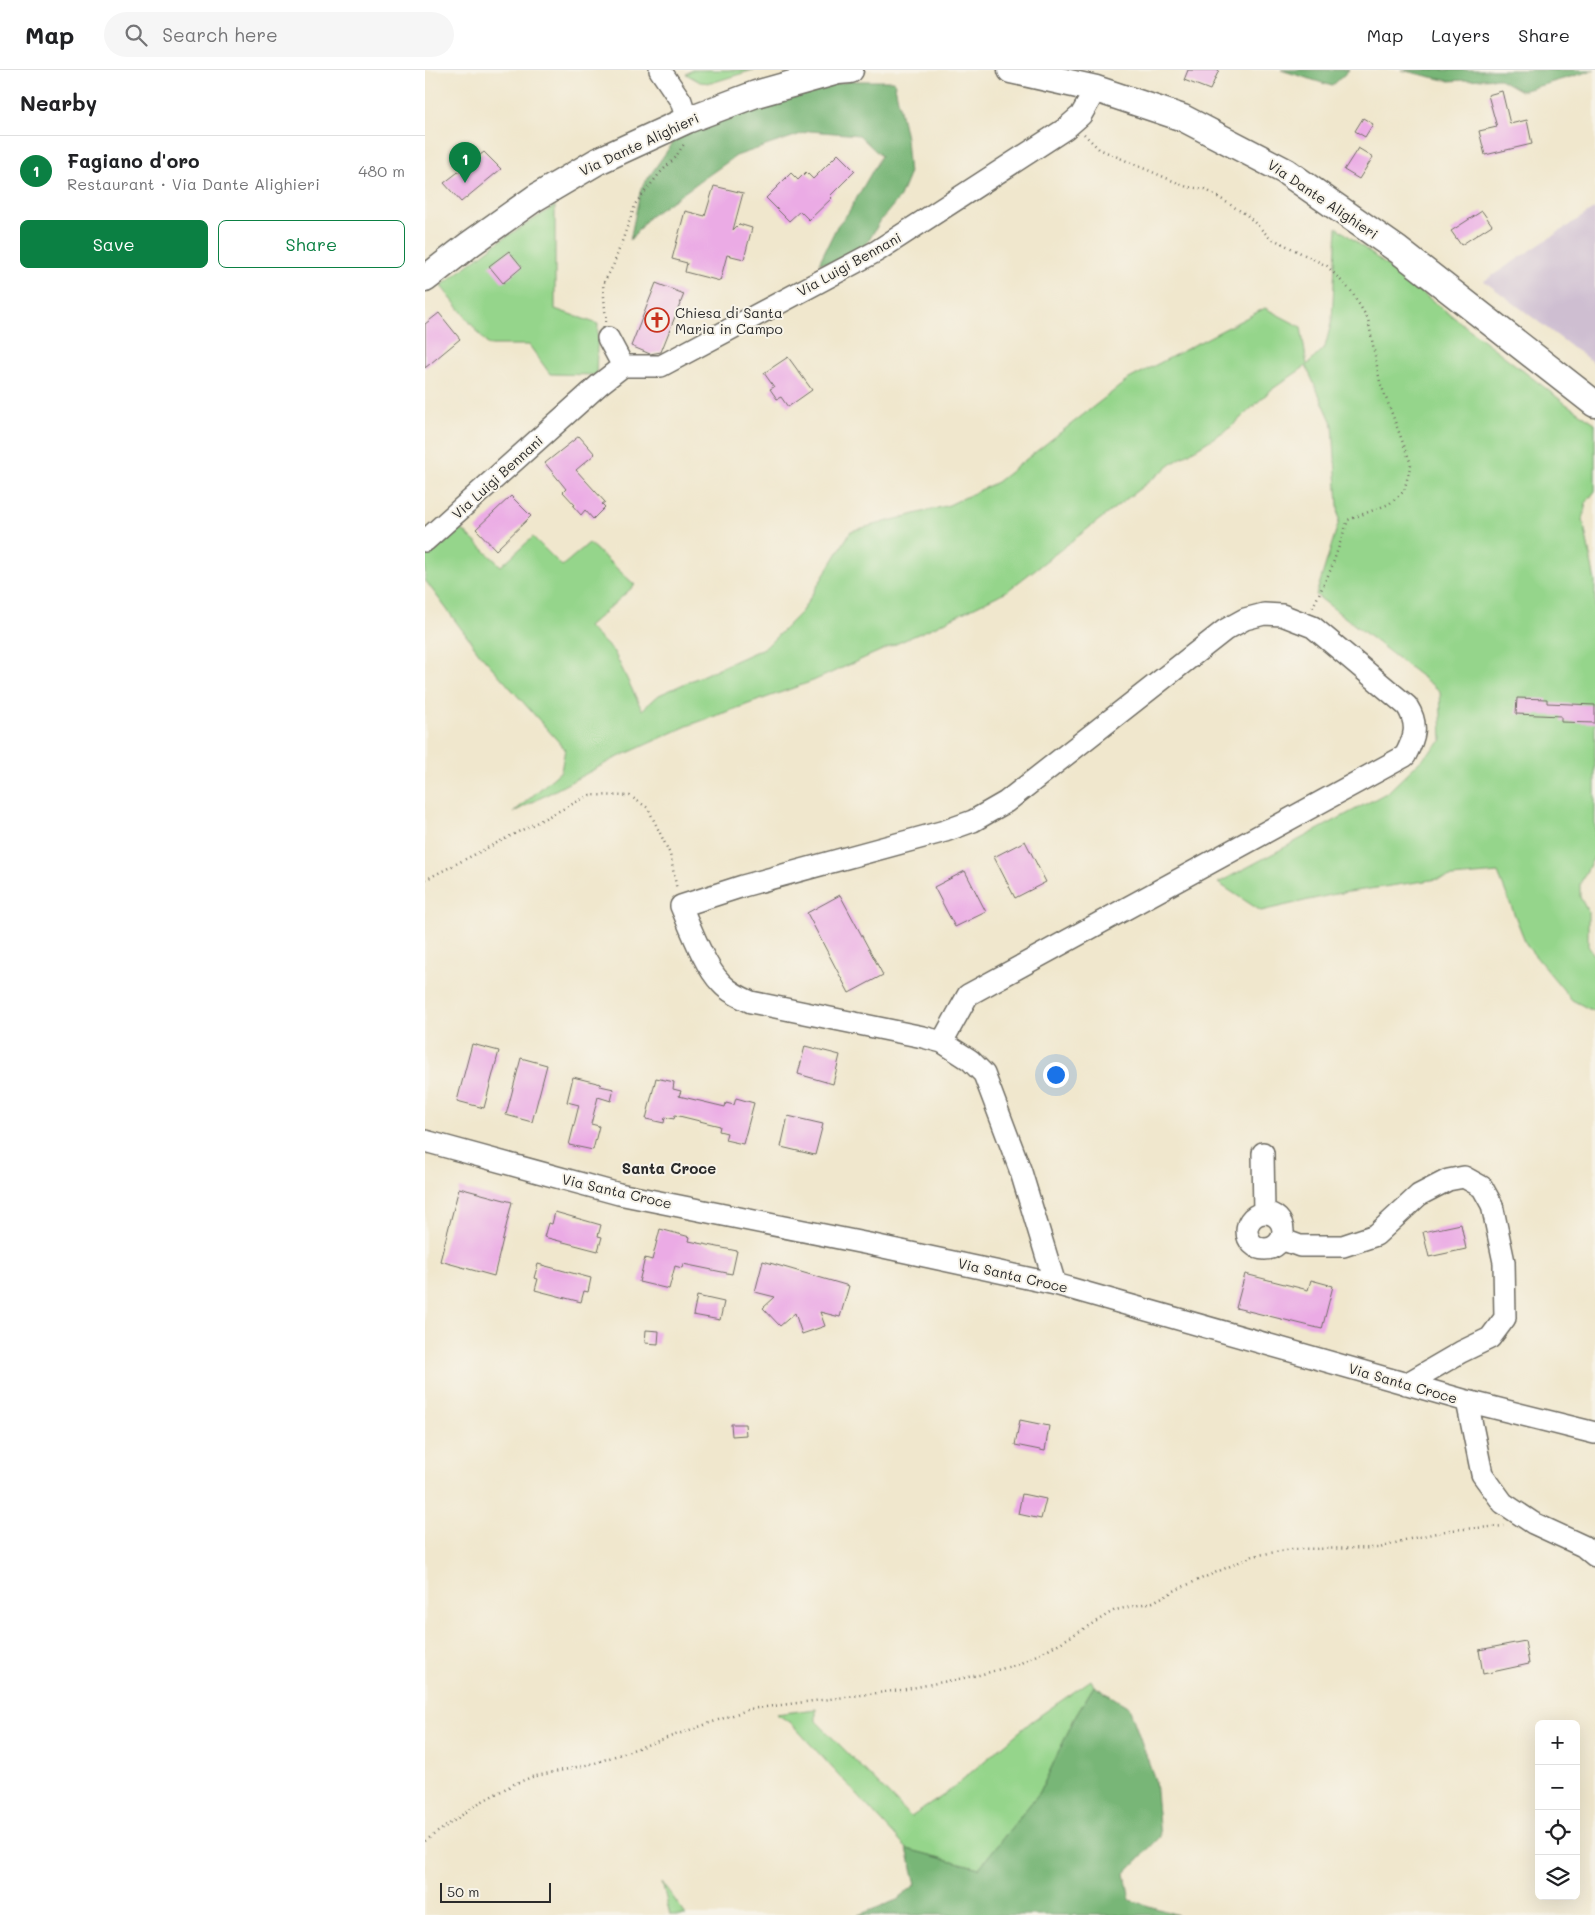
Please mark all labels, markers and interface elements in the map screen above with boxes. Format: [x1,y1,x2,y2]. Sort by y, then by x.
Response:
search box [104,12,454,57]
text: Map [25,19,74,50]
icon: search [122,21,150,49]
text: Search here [162,22,278,47]
text: Map [1367,23,1403,47]
text: Layers [1431,23,1490,47]
text: Share [1518,23,1570,47]
text: Nearby [20,89,97,116]
street label: Via Dante Alighieri [576,108,702,180]
pin: 1 [449,142,481,183]
text: Fagiano d'oro [67,148,200,173]
street label: Via Dante Alighieri [1264,155,1382,243]
text: 1 [32,160,40,181]
text: 480 m [358,160,405,181]
text: Restaurant · Via Dante Alighieri [67,173,320,194]
button: Save [20,220,208,268]
button: Share [218,220,405,268]
street label: Via Luigi Bennani [794,227,904,301]
place label: Chiesa di Santa Maria in Campo [675,303,783,338]
church icon: Chiesa di Santa Maria in Campo [644,307,670,333]
street label: Via Luigi Bennani [447,431,547,523]
your location [1043,1062,1069,1088]
district label: Santa Croce [622,1158,716,1178]
street label: Via Santa Croce [560,1169,674,1213]
street label: Via Santa Croce [956,1253,1070,1297]
street label: Via Santa Croce [1346,1358,1460,1408]
map controls [1535,1720,1580,1900]
button: + [1535,1720,1580,1765]
button: − [1535,1765,1580,1810]
button: locate [1535,1810,1580,1855]
button: layers [1535,1855,1580,1900]
scale bar [440,1880,551,1903]
text: 50 m [447,1882,479,1901]

